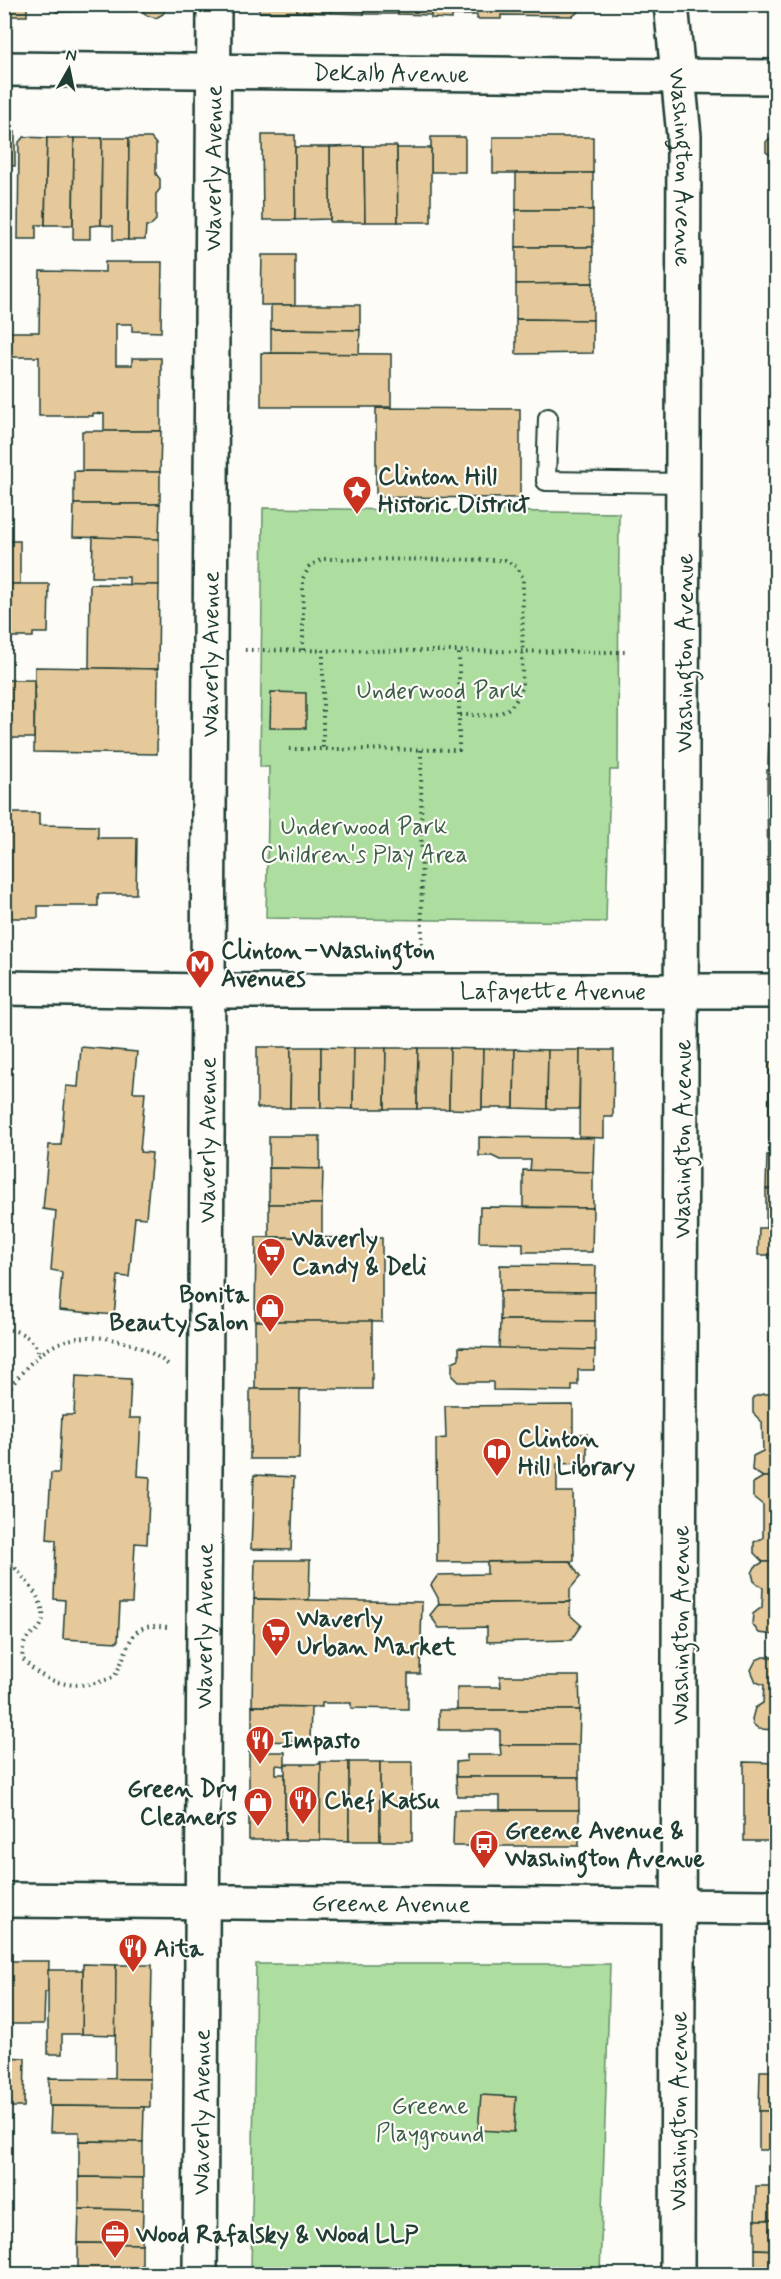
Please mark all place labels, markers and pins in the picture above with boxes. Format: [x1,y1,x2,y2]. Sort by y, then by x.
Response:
place label: Clinton Hill Historic District [378,462,530,521]
place icon: Clinton Hill Historic District [341,474,373,516]
place label: Clinton–Washington Avenues [221,936,435,995]
metro station icon: Clinton–Washington Avenues [184,948,216,990]
place label: Waverly Candy & Deli [291,1224,427,1283]
supermarket icon: Waverly Candy & Deli [255,1236,287,1278]
place label: Bonita Beauty Salon [109,1280,250,1339]
shop icon: Bonita Beauty Salon [254,1292,286,1334]
place label: Clinton Hill Library [518,1424,635,1483]
library icon: Clinton Hill Library [481,1436,513,1478]
place label: Waverly Urban Market [296,1604,457,1663]
supermarket icon: Waverly Urban Market [260,1616,292,1658]
restaurant icon: Impasto [244,1724,276,1766]
place label: Impasto [281,1726,360,1757]
place label: Green Dry Cleaners [127,1774,237,1833]
restaurant icon: Chef Katsu [287,1784,319,1826]
shop icon: Green Dry Cleaners [242,1786,274,1828]
place label: Chef Katsu [324,1786,440,1817]
place label: Greene Avenue & Washington Avenue [504,1816,705,1878]
bus stop icon: Greene Avenue & Washington Avenue [468,1828,500,1870]
restaurant icon: Aita [117,1932,149,1974]
place label: Aita [154,1934,204,1965]
office icon: Wood Rafalsky & Wood LLP [99,2218,131,2260]
place label: Wood Rafalsky & Wood LLP [135,2220,418,2251]

